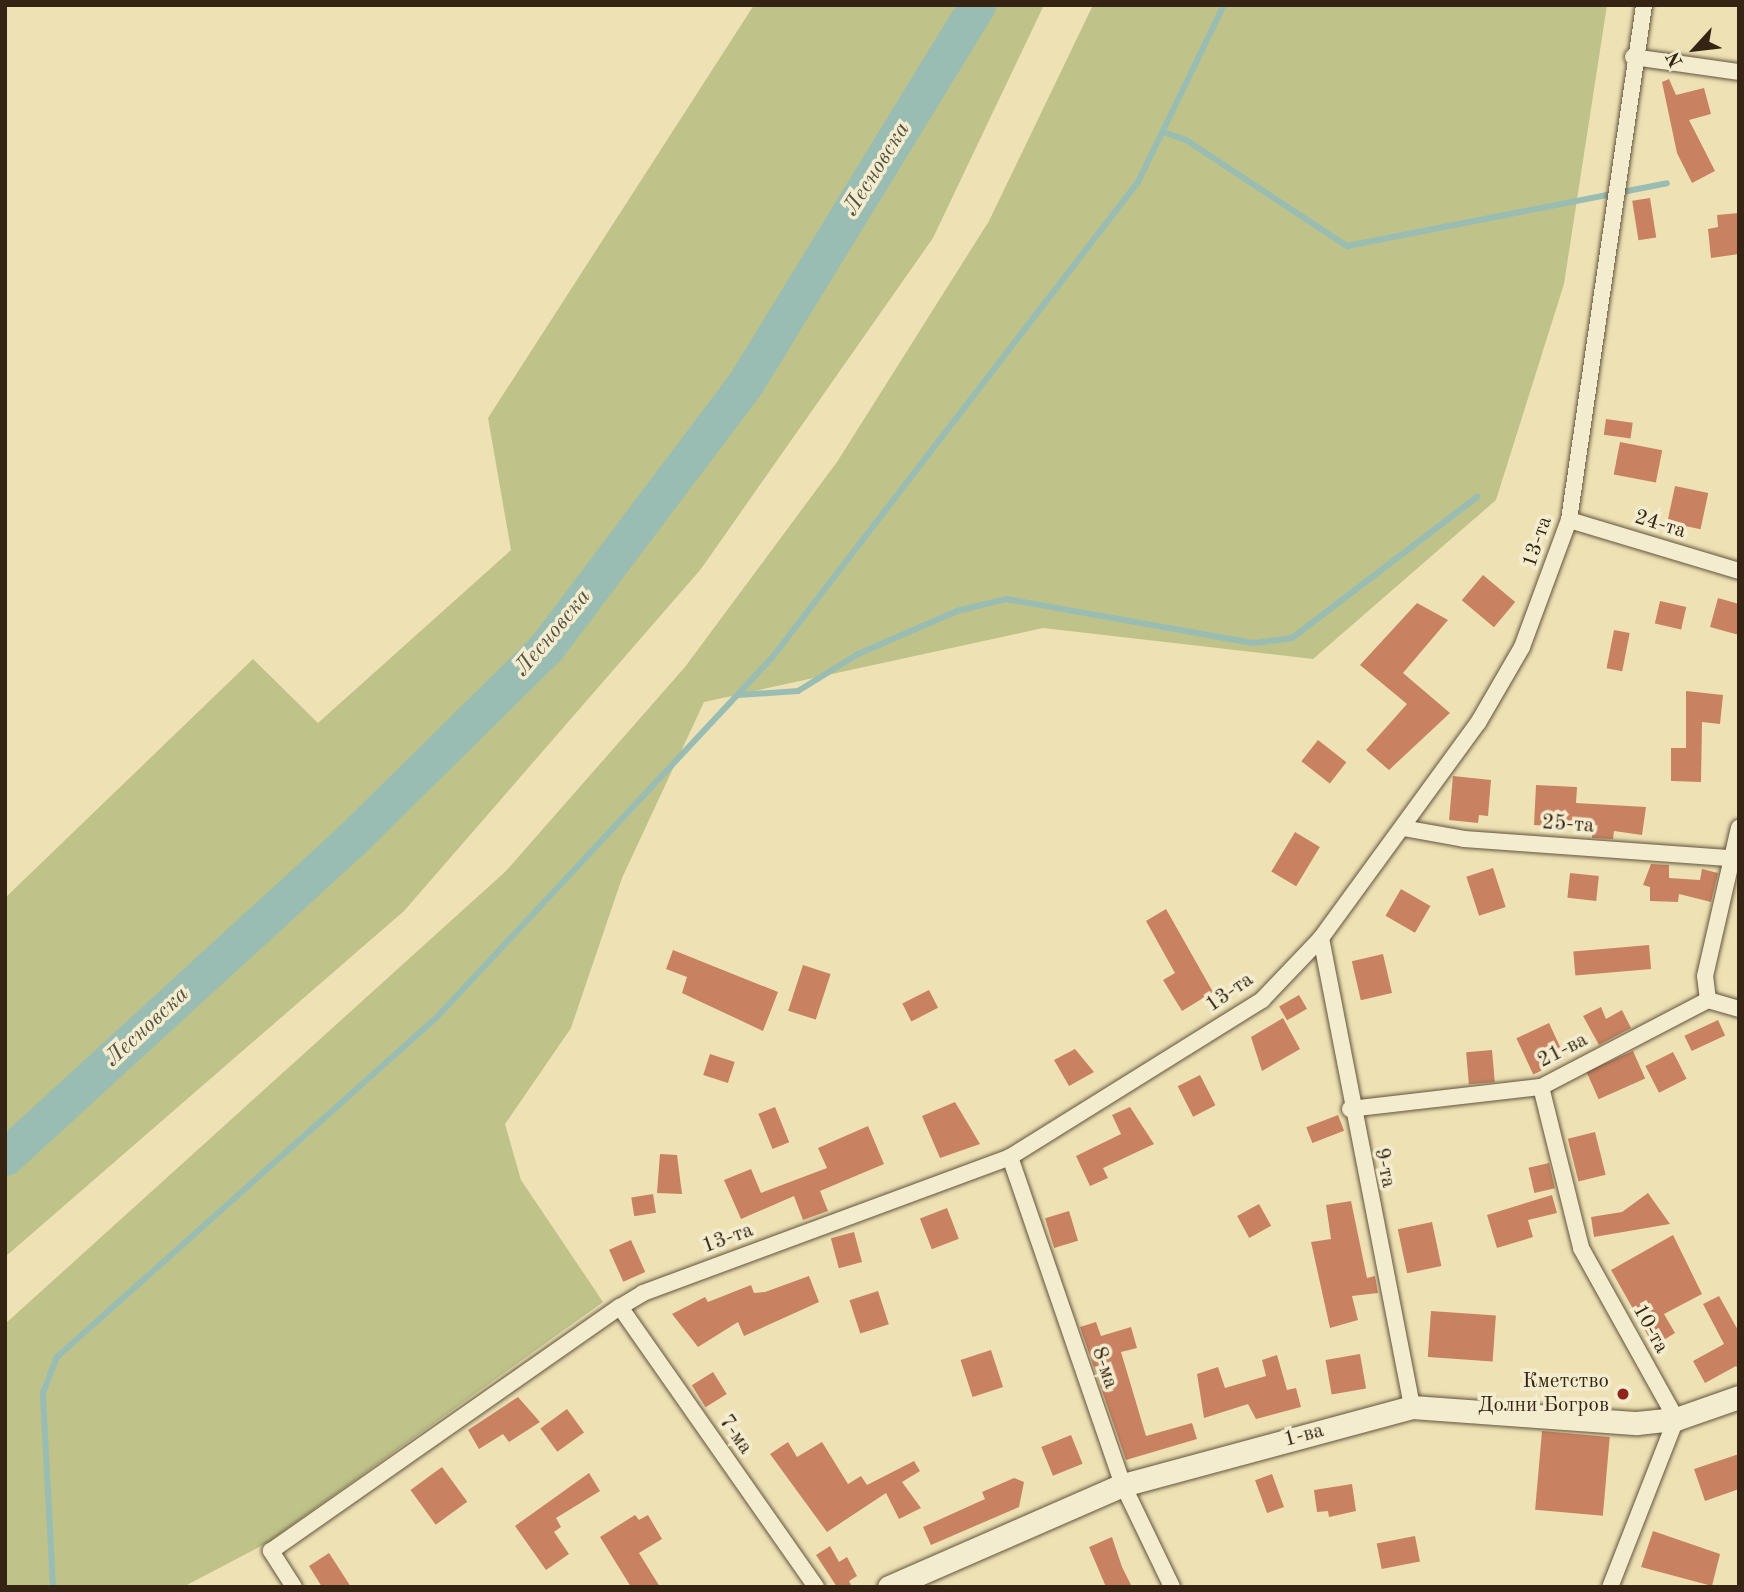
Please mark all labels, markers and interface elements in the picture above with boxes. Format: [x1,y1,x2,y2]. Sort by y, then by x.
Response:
north arrow [1660,14,1730,84]
text: N [1664,48,1688,70]
water label: Лесновска [837,117,917,221]
street label: 24-та [1631,505,1689,545]
street label: 13-та [1518,513,1558,571]
water label: Лесновска [509,584,597,682]
street label: 25-та [1541,811,1595,839]
street label: 13-та [1201,968,1259,1018]
water label: Лесновска [99,981,195,1073]
street label: 21-ва [1534,1028,1592,1074]
street label: 9-та [1367,1146,1401,1190]
street label: 13-та [699,1218,757,1260]
street label: 10-та [1626,1300,1674,1358]
street label: 8-ма [1085,1344,1123,1392]
place label: Кметство Долни Богров [1478,1369,1609,1419]
marker: Кметство Долни Богров [1615,1386,1631,1402]
street label: 7-ма [713,1410,757,1460]
street label: 1-ва [1281,1419,1327,1453]

